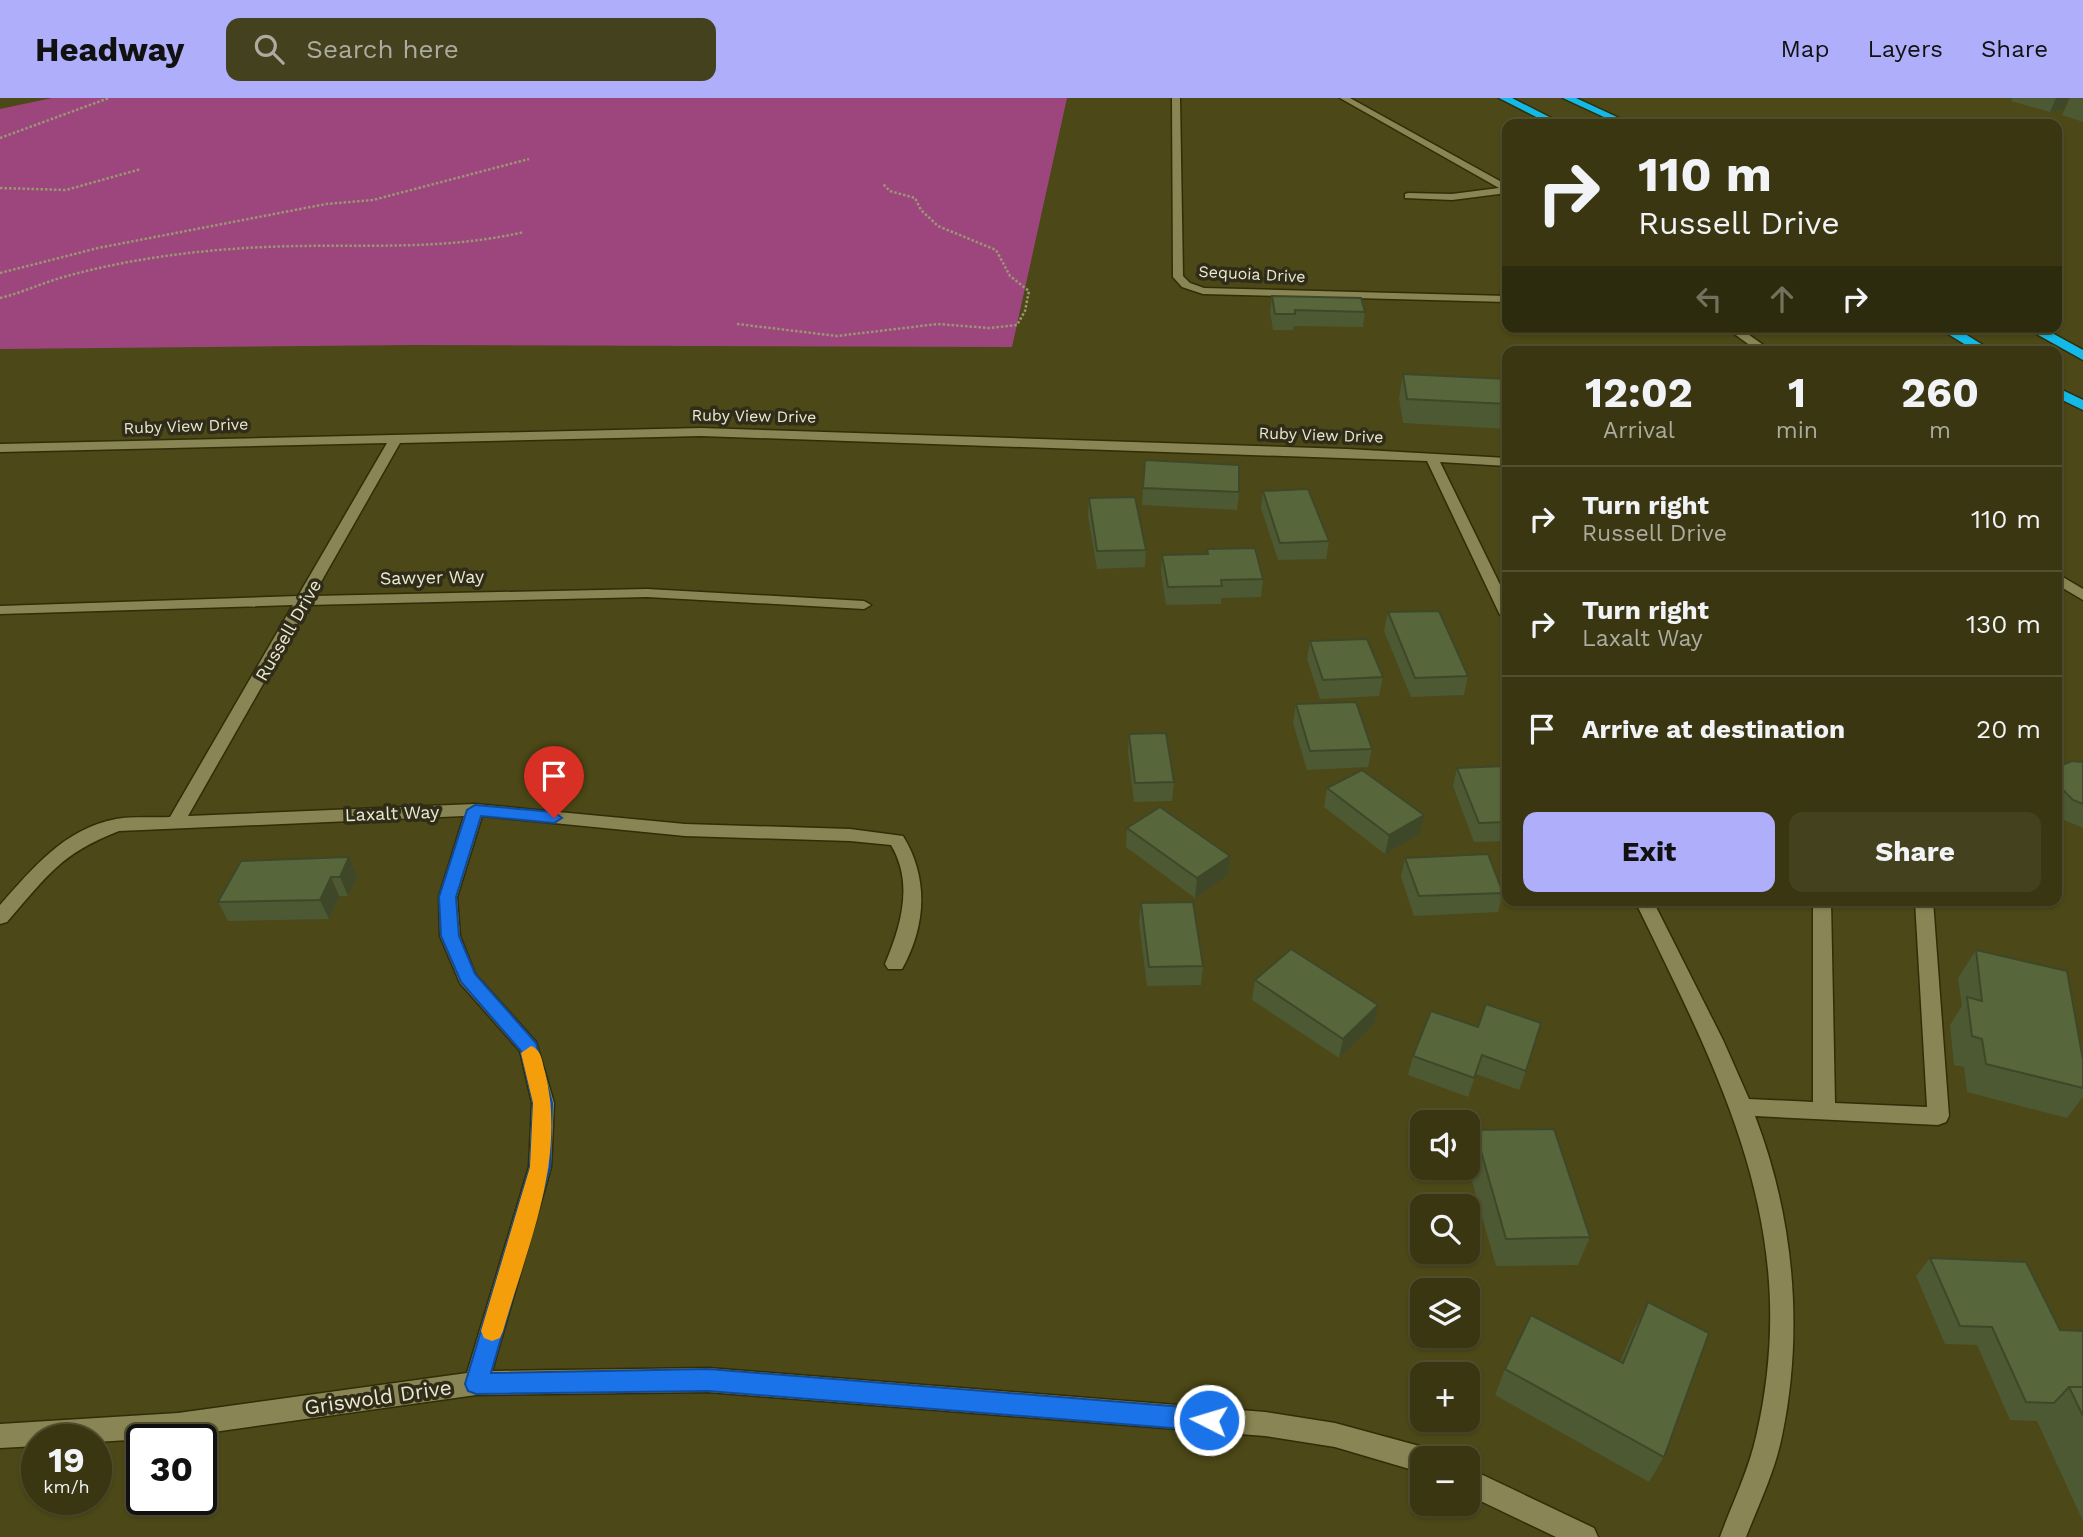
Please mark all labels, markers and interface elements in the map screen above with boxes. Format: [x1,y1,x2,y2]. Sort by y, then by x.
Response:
search box [226,18,716,81]
text: Headway [35,30,184,69]
icon: search [250,30,288,68]
text: Search here [306,34,459,64]
text: Map [1781,35,1829,63]
text: Layers [1867,35,1943,63]
text: Share [1981,35,2048,63]
text: 110 m [1638,145,1772,203]
icon: right [1523,147,1614,238]
text: Russell Drive [1638,204,1840,242]
street label: Sequoia Drive [1198,262,1306,286]
icon: left [1690,280,1728,318]
icon: ahead [1763,280,1801,318]
icon: right [1836,280,1874,318]
text: 12:02 [1585,368,1693,417]
text: 1 [1788,368,1806,417]
text: 260 [1901,368,1979,417]
street label: Ruby View Drive [691,405,817,427]
street label: Ruby View Drive [123,414,249,438]
text: Arrival [1603,417,1675,444]
text: min [1776,417,1818,444]
text: m [1929,417,1951,444]
street label: Ruby View Drive [1258,423,1384,447]
text: Turn right [1582,490,1709,520]
icon: right [1523,500,1561,538]
text: 110 m [1971,504,2041,534]
text: Russell Drive [1582,520,1727,547]
street label: Sawyer Way [380,566,485,588]
street label: Russell Drive [251,576,325,684]
text: Turn right [1582,595,1709,625]
icon: right [1523,605,1561,643]
text: 130 m [1966,609,2041,639]
text: Laxalt Way [1582,625,1703,652]
icon: arrive [1523,710,1561,748]
text: Arrive at destination [1582,714,1845,744]
text: 20 m [1976,714,2041,744]
pin [524,746,584,818]
icon: arrive [535,757,573,795]
street label: Laxalt Way [344,801,440,825]
button: Exit [1523,812,1775,892]
button: Share [1789,812,2041,892]
map controls [1410,1110,1480,1516]
button: sound [1410,1110,1480,1180]
button: search [1410,1194,1480,1264]
button: layers [1410,1278,1480,1348]
button: + [1410,1362,1480,1432]
street label: Griswold Drive [303,1374,453,1420]
position arrow [1172,1383,1246,1457]
speed limit sign: 30 [126,1424,217,1515]
text: 19 [48,1439,85,1481]
button: − [1410,1446,1480,1516]
text: km/h [43,1476,90,1497]

